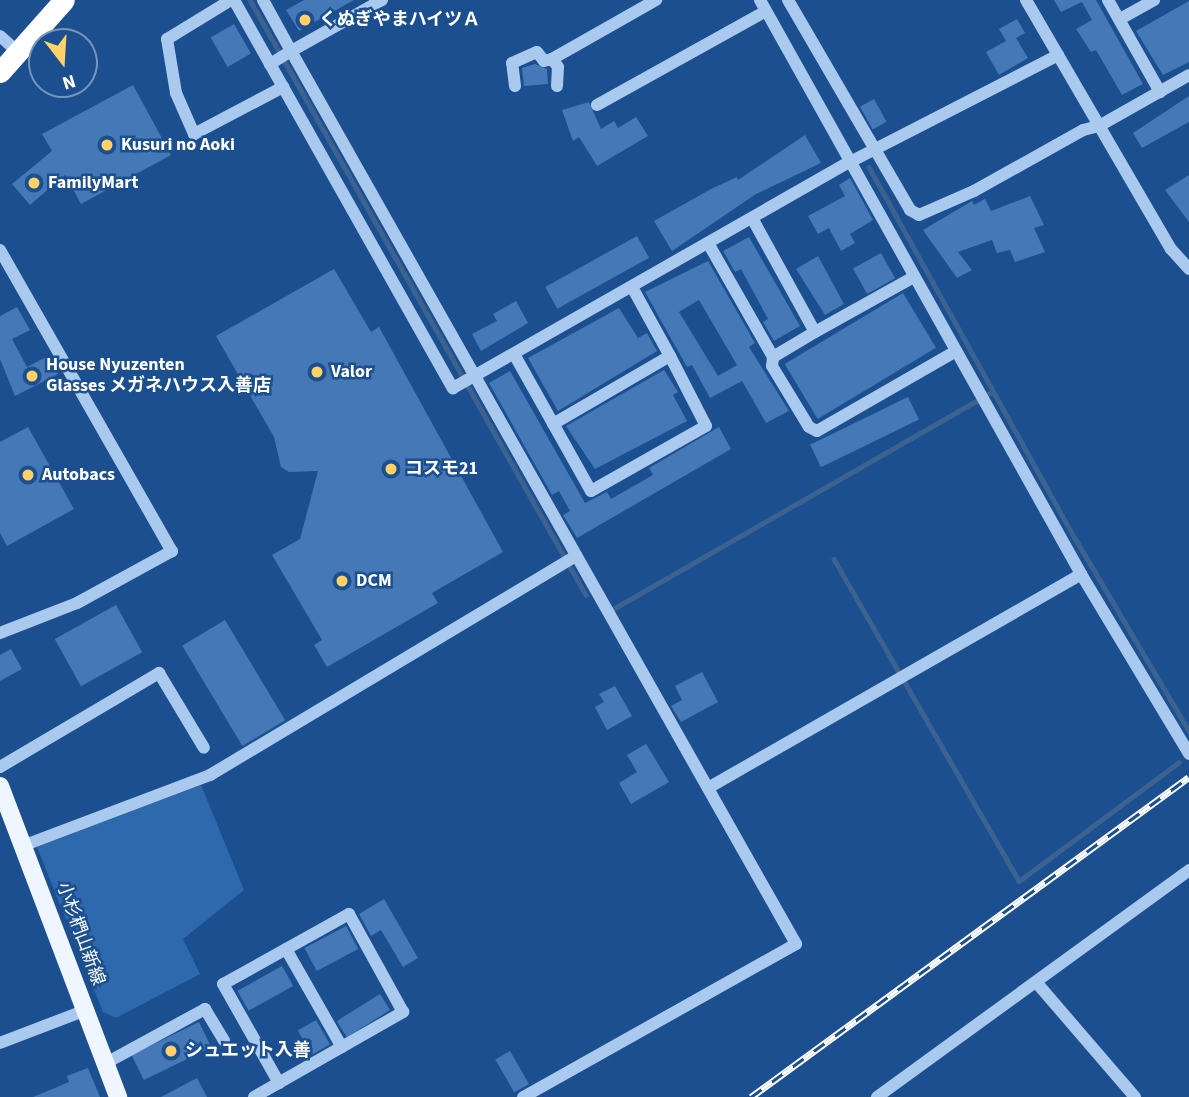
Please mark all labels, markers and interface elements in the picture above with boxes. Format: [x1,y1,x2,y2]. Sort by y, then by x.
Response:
place label: くぬぎやまハイツＡ [319,9,481,31]
marker: くぬぎやまハイツＡ [297,12,313,28]
north arrow [28,28,98,98]
text: N [59,67,79,96]
place label: Kusuri no Aoki [121,134,235,156]
marker: Kusuri no Aoki [99,137,115,153]
place label: FamilyMart [48,172,138,194]
marker: FamilyMart [26,175,42,191]
place label: House Nyuzenten Glasses メガネハウス入善店 [46,355,271,398]
place label: Valor [331,361,372,383]
marker: Valor [309,364,325,380]
marker: House Nyuzenten Glasses メガネハウス入善店 [24,368,40,384]
place label: コスモ21 [405,458,478,480]
marker: コスモ21 [383,461,399,477]
place label: Autobacs [42,464,115,486]
marker: Autobacs [20,467,36,483]
place label: DCM [356,570,392,592]
marker: DCM [334,573,350,589]
street label: 小杉椚山新線 [51,880,109,988]
place label: シュエット入善 [185,1040,311,1062]
marker: シュエット入善 [163,1043,179,1059]

